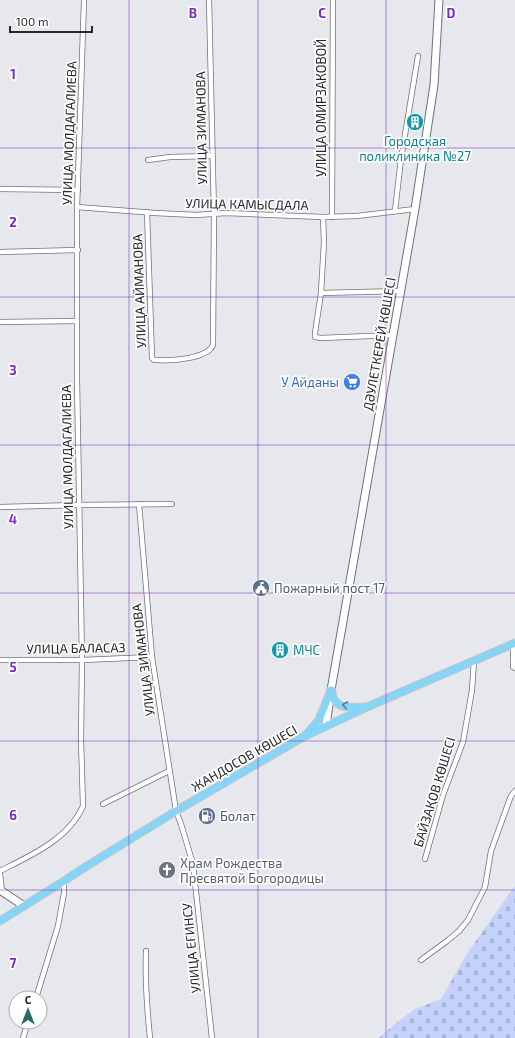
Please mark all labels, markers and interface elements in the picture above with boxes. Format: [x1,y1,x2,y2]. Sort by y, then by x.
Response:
text: B [189,5,197,21]
text: C [318,5,326,21]
text: D [447,5,456,21]
scale bar [10,8,92,34]
text: 100 m [16,14,48,28]
street label: УЛИЦА ОМИРЗАКОВОЙ [313,39,329,177]
street label: УЛИЦА МОЛДАГАЛИЕВА [58,61,80,205]
text: 1 [10,66,16,82]
street label: УЛИЦА ЗИМАНОВА [192,71,210,185]
building icon: Городская поликлиника №27 [405,112,425,132]
place label: Городская поликлиника №27 [359,133,471,164]
street label: УЛИЦА КАМЫСДАЛА [185,195,309,213]
text: 2 [9,214,17,230]
street label: УЛИЦА АЙМАНОВА [129,234,149,348]
street label: ДӘУЛЕТКЕРЕЙ КӨШЕСІ [359,276,399,412]
text: 3 [9,362,17,378]
supermarket icon: У Айданы [342,372,362,392]
place label: У Айданы [281,374,339,390]
street label: УЛИЦА МОЛДАГАЛИЕВА [58,385,76,529]
text: 4 [9,511,17,527]
public building icon: Пожарный пост 17 [251,578,271,598]
place label: Пожарный пост 17 [274,580,385,596]
street label: УЛИЦА ЗИМАНОВА [128,603,158,717]
street label: УЛИЦА БАЛАСАЗ [26,639,126,657]
building icon: МЧС [270,640,290,660]
place label: МЧС [293,642,320,658]
text: 5 [9,659,17,675]
one-way arrow [341,702,348,710]
street label: ЖАНДОСОВ КӨШЕСІ [188,721,300,795]
street label: БАЙЗАҚОВ КӨШЕСІ [410,735,458,849]
fuel station icon: Болат [197,806,217,826]
text: 6 [9,807,17,823]
place label: Болат [220,808,257,824]
place label: Храм Рождества Пресвятой Богородицы [180,855,324,886]
church icon: Храм Рождества Пресвятой Богородицы [157,860,177,880]
street label: УЛИЦА ЕГИНСУ [178,901,204,994]
text: 7 [10,955,17,971]
north arrow [8,990,48,1030]
text: С [25,993,32,1006]

